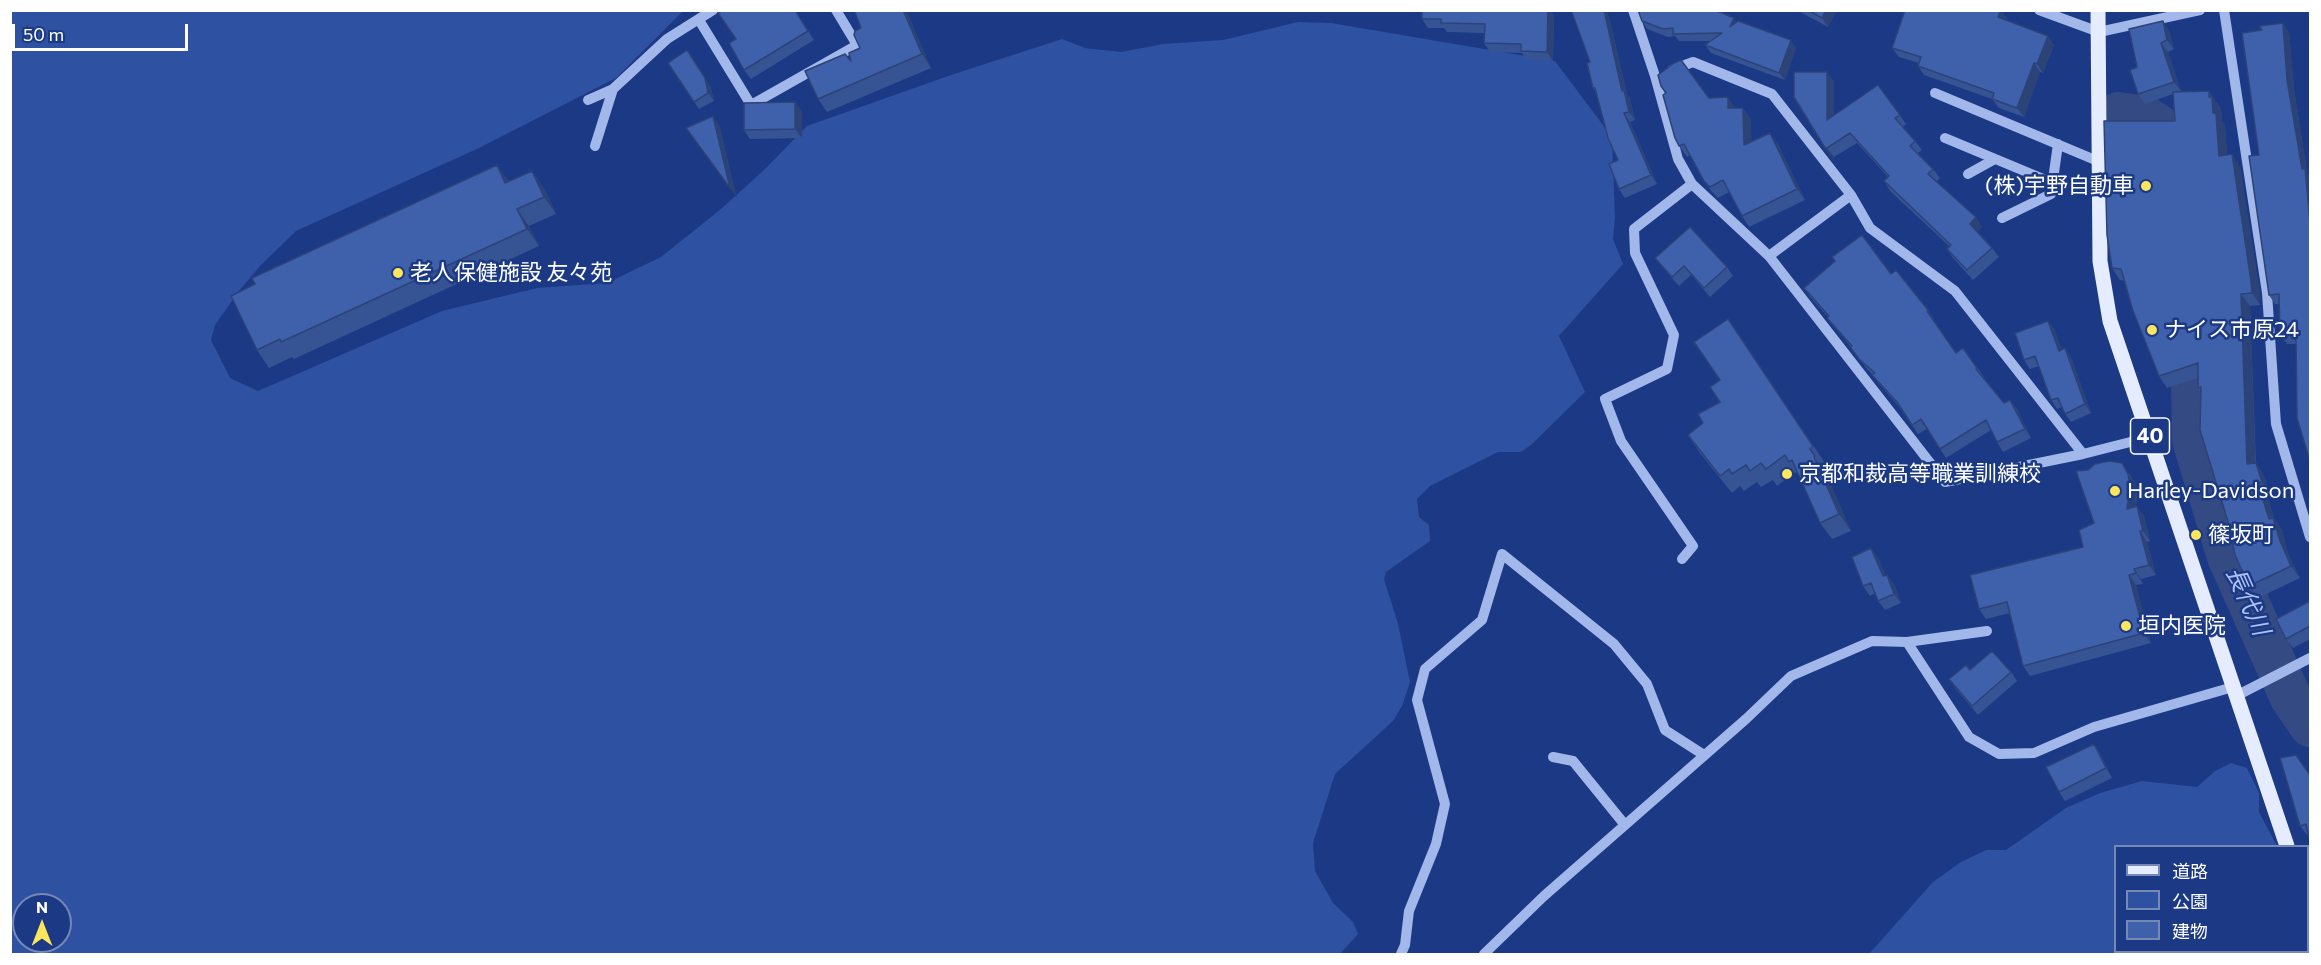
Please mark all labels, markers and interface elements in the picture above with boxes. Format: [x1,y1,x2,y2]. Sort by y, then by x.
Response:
scale bar [15,12,190,50]
text: 50 m [23,23,64,45]
place label: (株)宇野自動車 [1985,173,2134,199]
marker: (株)宇野自動車 [2139,179,2153,193]
place label: 老人保健施設 友々苑 [410,260,612,286]
marker: 老人保健施設 友々苑 [391,266,405,280]
place label: ナイス市原24 [2164,317,2299,343]
marker: ナイス市原24 [2145,323,2159,337]
road number: 40 [2130,418,2170,454]
place label: 京都和裁高等職業訓練校 [1799,461,2041,487]
marker: 京都和裁高等職業訓練校 [1780,467,1794,481]
place label: Harley-Davidson [2127,478,2294,504]
marker: Harley-Davidson [2108,484,2122,498]
place label: 篠坂町 [2208,522,2274,548]
marker: 篠坂町 [2189,528,2203,542]
water label: 長代川 [2220,562,2276,640]
place label: 垣内医院 [2138,613,2226,639]
marker: 垣内医院 [2119,619,2133,633]
legend [2114,845,2309,953]
text: 道路 [2172,860,2208,882]
text: 公園 [2172,890,2208,912]
north arrow [12,893,72,953]
text: N [36,897,48,916]
text: 建物 [2172,920,2208,942]

